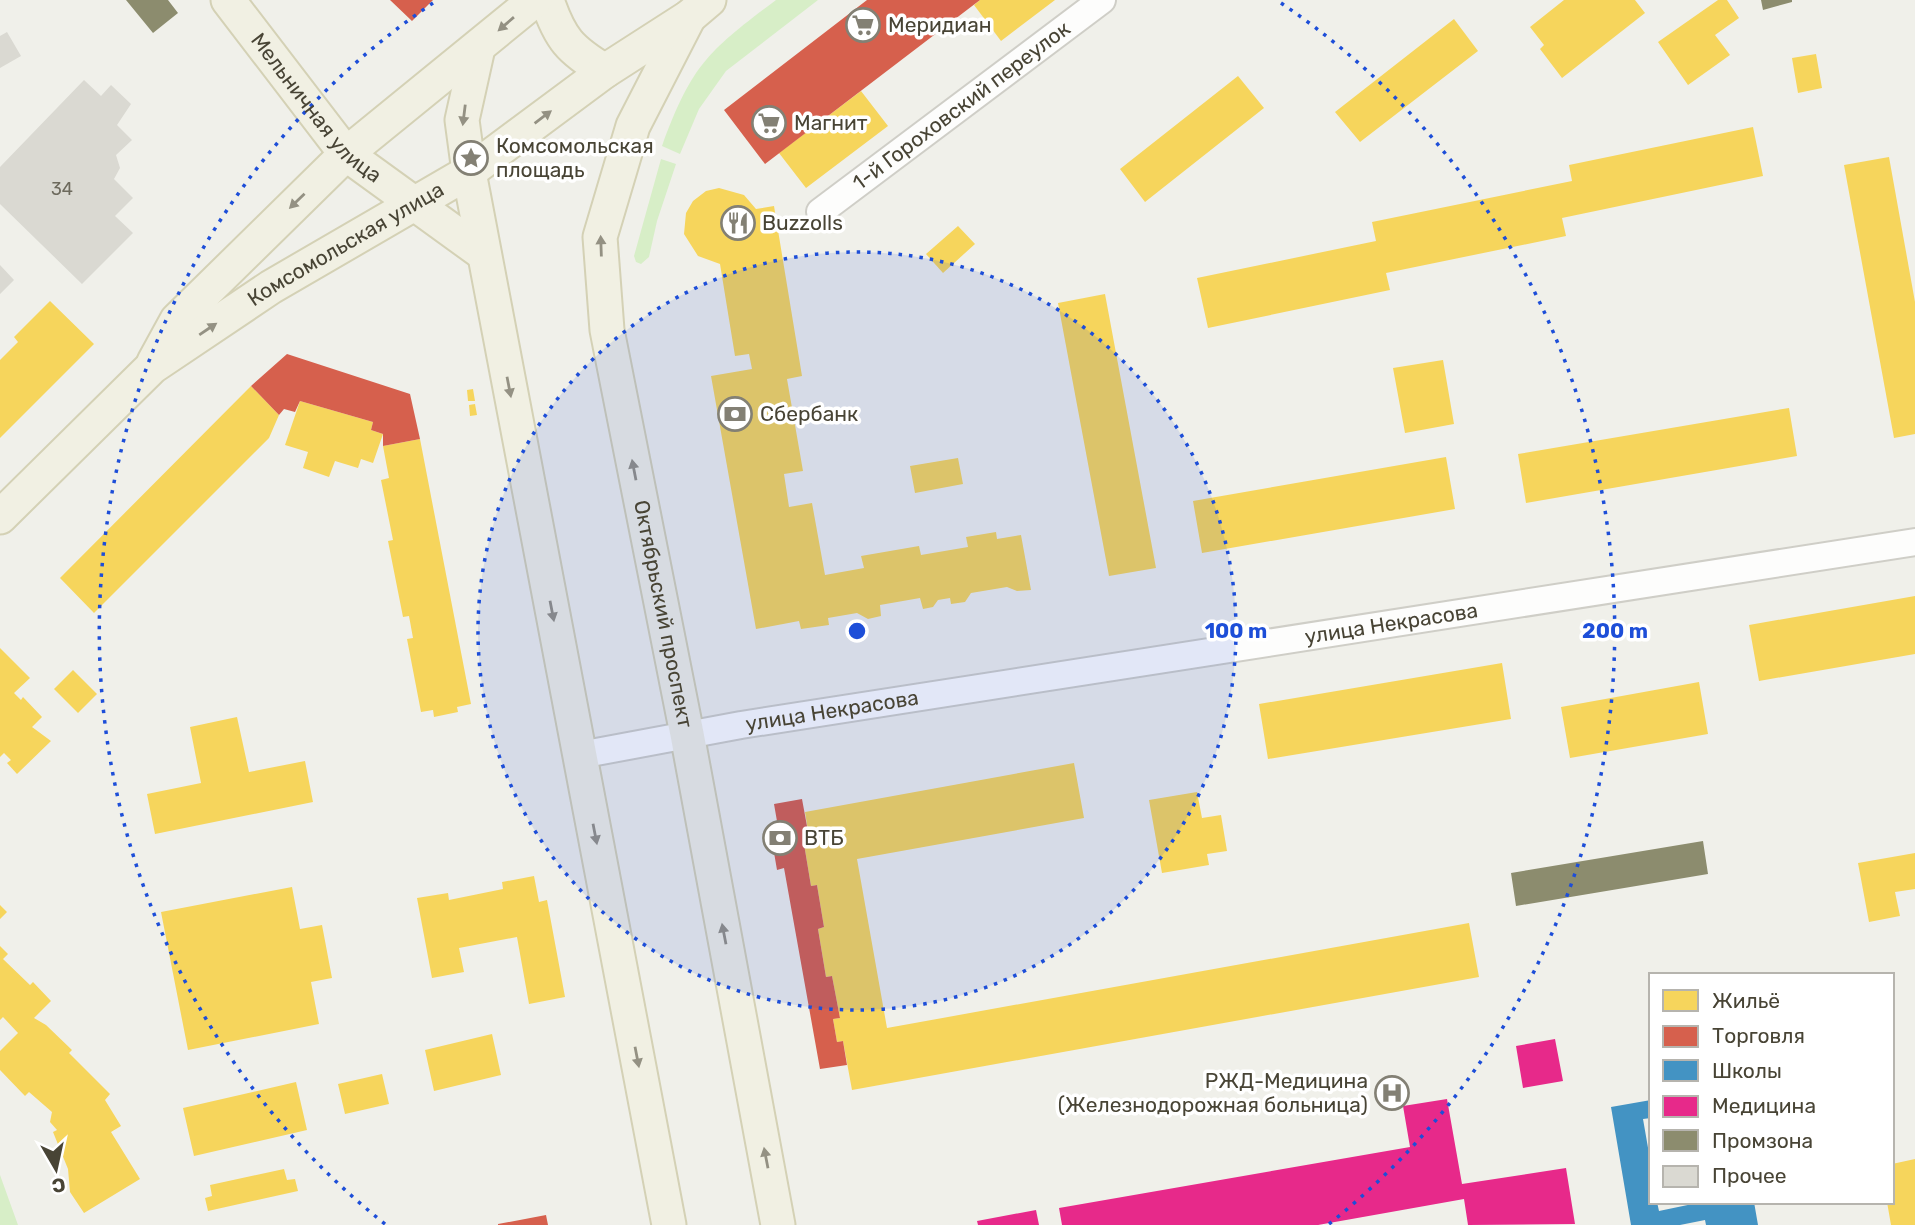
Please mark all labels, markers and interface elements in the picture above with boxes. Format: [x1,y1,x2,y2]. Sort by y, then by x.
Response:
supermarket icon: Меридиан [844,6,882,44]
place label: Меридиан [888,12,992,37]
one-way arrow [498,16,515,31]
street label: 1-й Гороховский переулок [848,16,1075,195]
street label: Мельничная улица [246,28,387,188]
one-way arrow [459,104,470,126]
supermarket icon: Магнит [750,104,788,142]
one-way arrow [534,110,552,124]
place label: Магнит [794,110,868,135]
place label: Комсомольская площадь [496,133,654,182]
place icon: Комсомольская площадь [452,139,490,177]
street label: Комсомольская улица [243,176,448,311]
house number: 34 [51,178,73,200]
one-way arrow [289,193,306,209]
restaurant icon: Buzzolls [719,204,757,242]
place label: Buzzolls [762,210,843,235]
one-way arrow [595,235,607,257]
one-way arrow [199,322,217,336]
one-way arrow [504,376,515,398]
bank icon: Сбербанк [716,395,754,433]
place label: Сбербанк [760,401,858,426]
one-way arrow [629,459,640,481]
street label: Октябрьский проспект [629,498,698,730]
street label: улица Некрасова [1303,597,1480,649]
one-way arrow [546,600,557,622]
text: 100 m [1205,618,1267,643]
text: 200 m [1582,618,1648,643]
centre of rings [845,619,869,643]
street label: улица Некрасова [744,684,920,736]
bank icon: ВТБ [761,819,799,857]
one-way arrow [589,823,600,845]
place label: ВТБ [804,825,844,850]
one-way arrow [718,923,729,945]
legend [1649,973,1894,1204]
text: Жильё [1712,988,1780,1013]
text: Торговля [1712,1023,1805,1048]
one-way arrow [632,1046,643,1068]
text: Школы [1712,1058,1782,1083]
place label: РЖД-Медицина (Железнодорожная больница) [1058,1068,1368,1117]
hospital icon: РЖД-Медицина (Железнодорожная больница) [1373,1074,1411,1112]
text: Медицина [1712,1093,1816,1118]
text: Промзона [1712,1128,1813,1153]
north arrow [21,1134,91,1204]
one-way arrow [760,1147,771,1169]
text: Прочее [1712,1163,1787,1188]
text: С [50,1173,67,1198]

